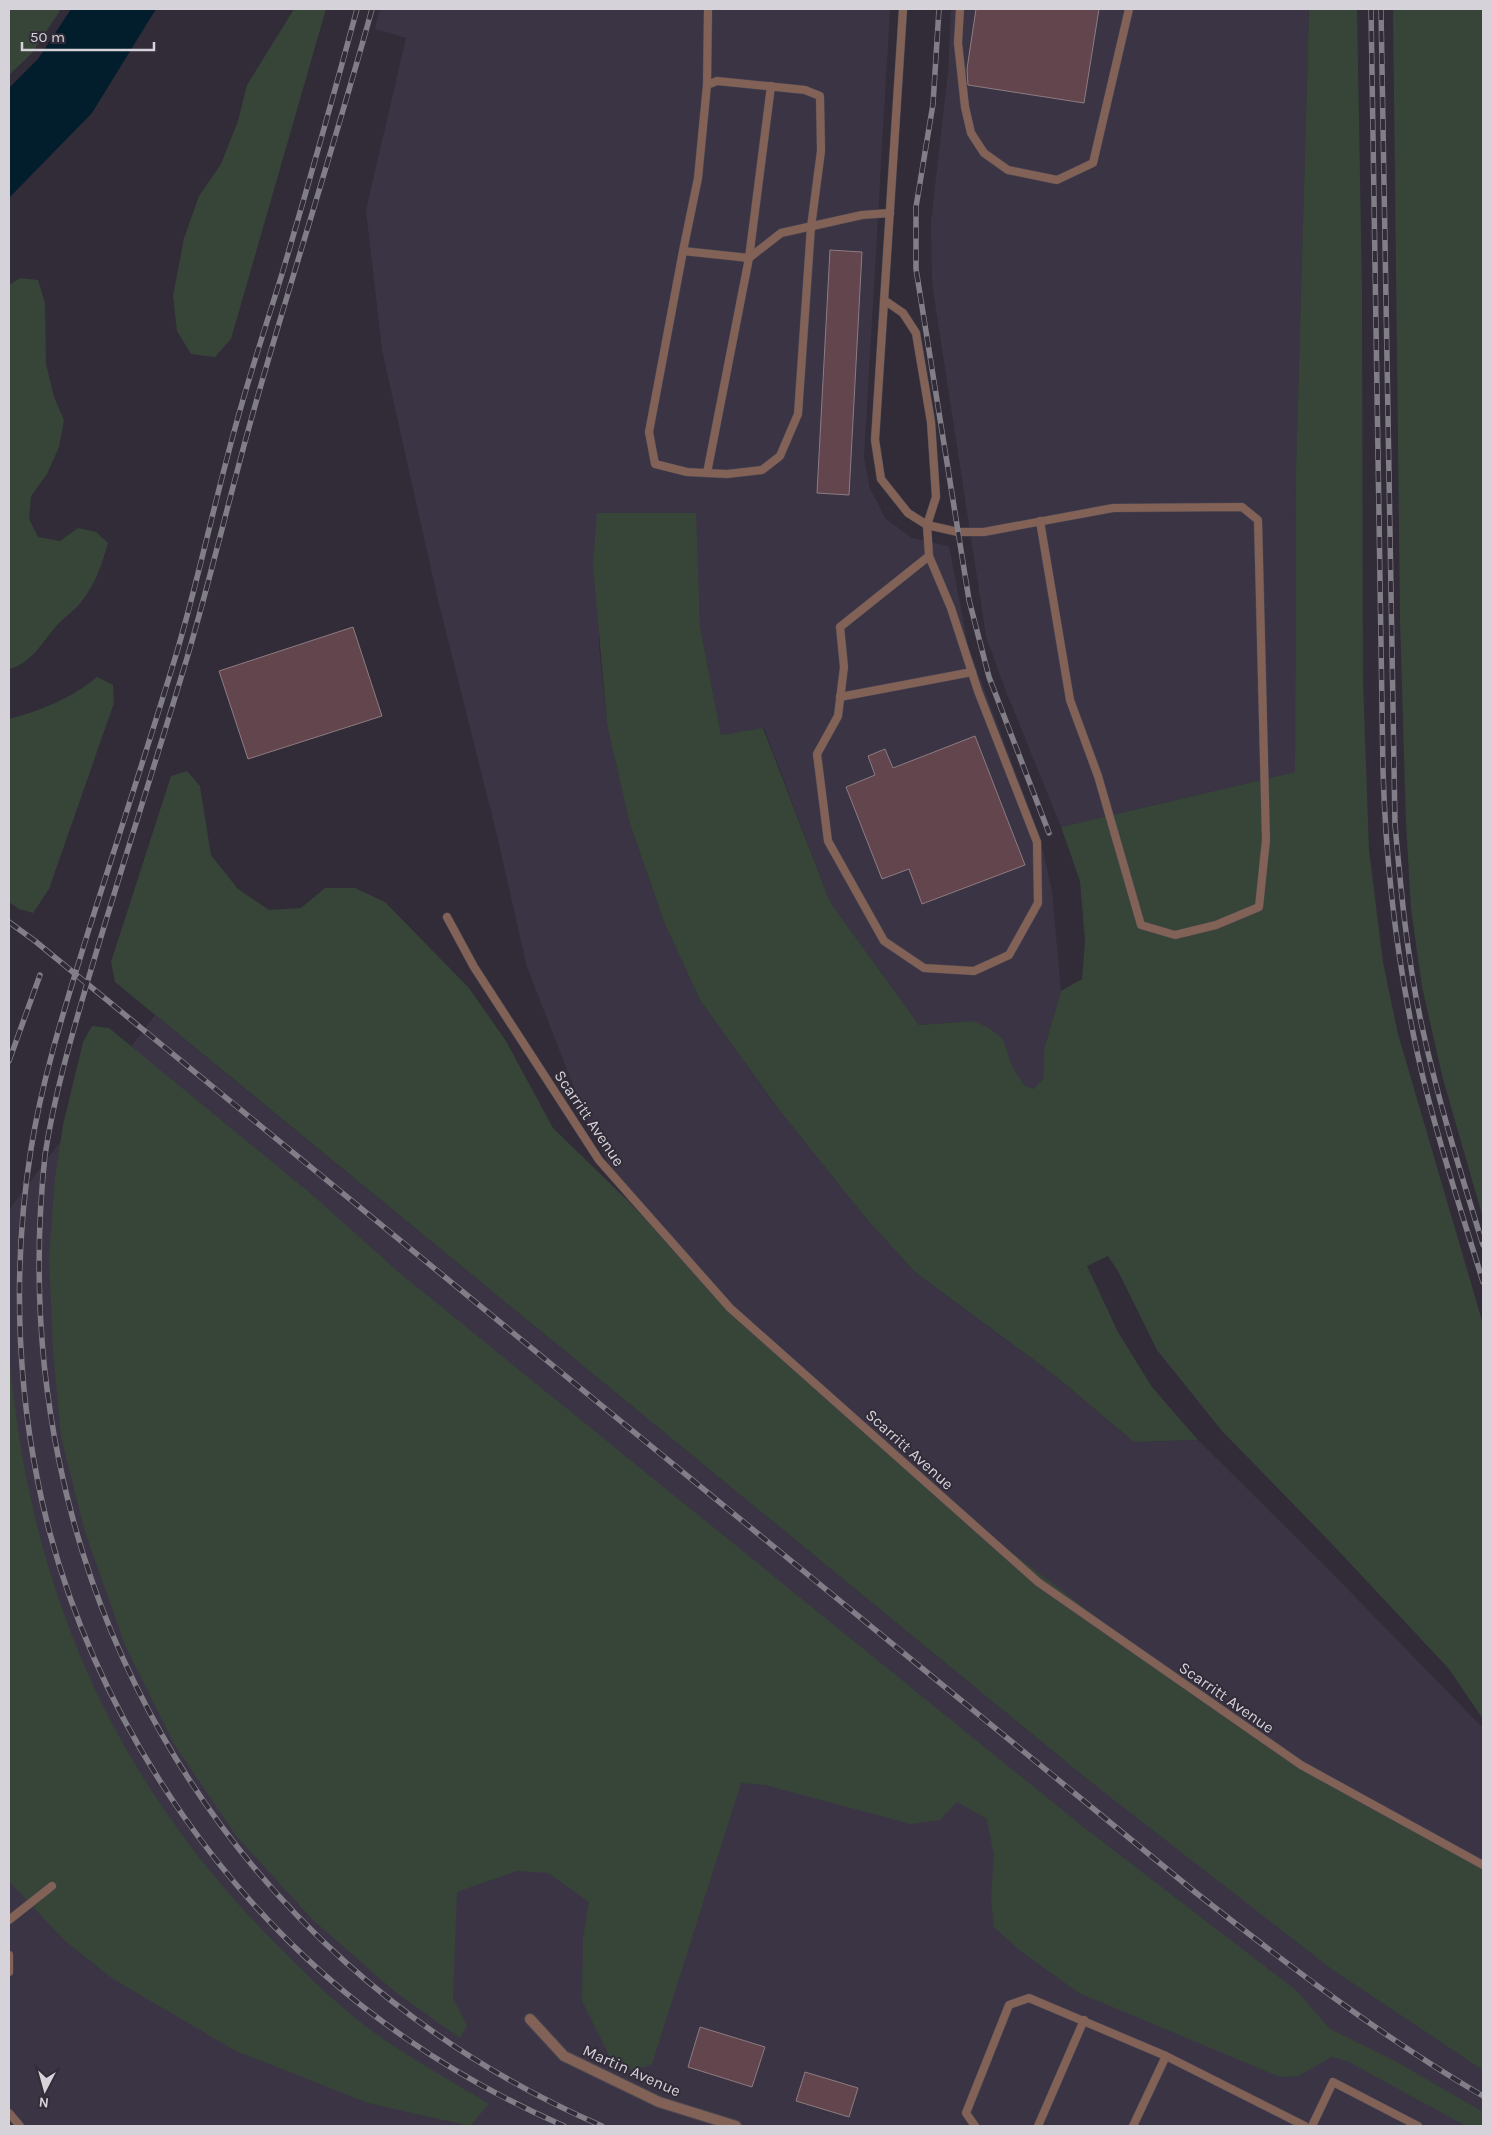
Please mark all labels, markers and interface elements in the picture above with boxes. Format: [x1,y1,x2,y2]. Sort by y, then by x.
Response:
scale bar [22,20,155,52]
text: 50 m [30,28,65,46]
street label: Scarritt Avenue [551,1067,629,1170]
street label: Scarritt Avenue [862,1405,957,1494]
street label: Scarritt Avenue [1176,1658,1278,1737]
street label: Martin Avenue [580,2040,684,2100]
north arrow [20,2065,70,2115]
text: N [38,2093,50,2111]

